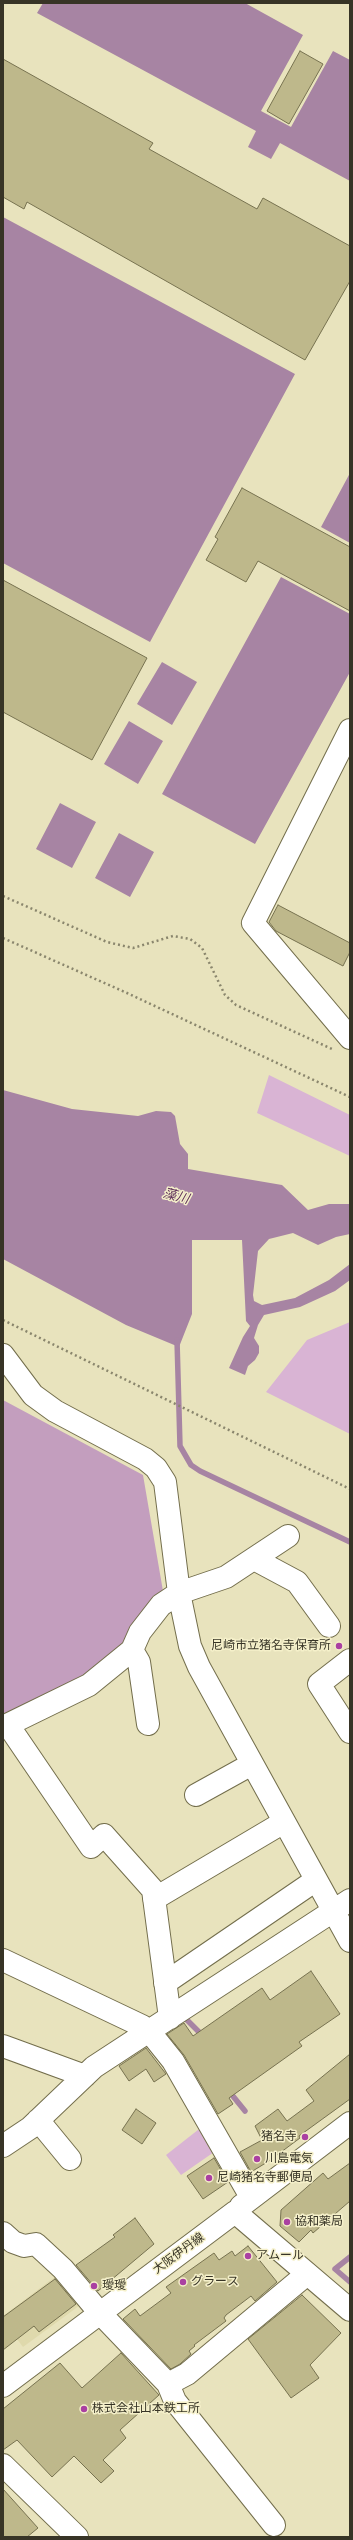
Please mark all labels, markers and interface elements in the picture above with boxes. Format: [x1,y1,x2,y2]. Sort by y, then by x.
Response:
water label: 藻川 [161,1186,191,1208]
place label: 尼崎市立猪名寺保育所 [211,1639,331,1653]
marker: 尼崎市立猪名寺保育所 [334,1641,344,1651]
place label: 猪名寺 [261,2130,297,2144]
marker: 猪名寺 [300,2132,310,2142]
place label: 川島電気 [265,2152,313,2166]
marker: 川島電気 [252,2154,262,2164]
place label: 尼崎猪名寺郵便局 [217,2171,313,2185]
marker: 尼崎猪名寺郵便局 [204,2173,214,2183]
place label: 協和薬局 [295,2215,343,2229]
marker: 協和薬局 [282,2217,292,2227]
street label: 大阪伊丹線 [150,2231,208,2277]
place label: アムール [256,2249,304,2263]
marker: アムール [243,2251,253,2261]
place label: グラース [191,2275,239,2289]
marker: グラース [178,2277,188,2287]
place label: 璦璦 [102,2279,126,2293]
marker: 璦璦 [89,2281,99,2291]
place label: 株式会社山本鉄工所 [92,2402,200,2416]
marker: 株式会社山本鉄工所 [79,2404,89,2414]

